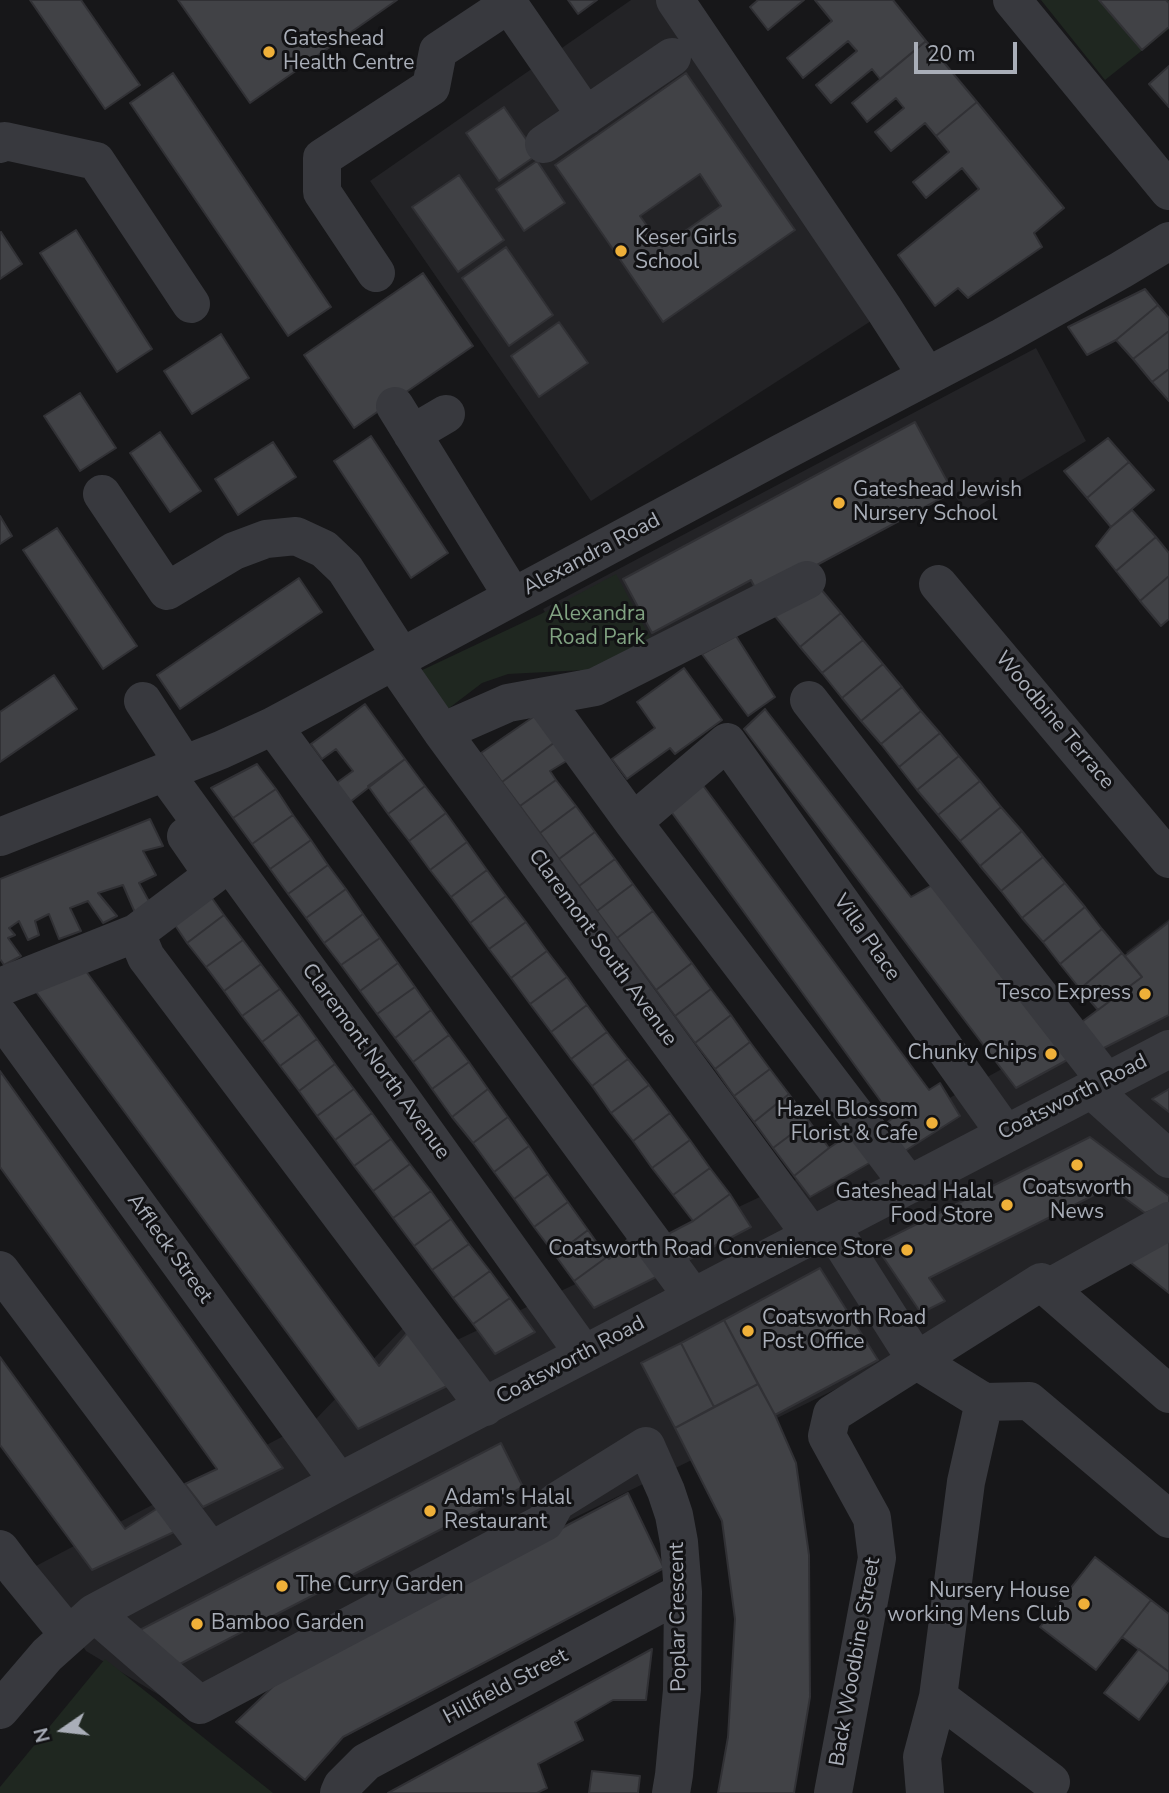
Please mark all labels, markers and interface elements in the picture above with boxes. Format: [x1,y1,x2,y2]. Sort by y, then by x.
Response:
place label: Gateshead Health Centre [283,27,414,77]
scale bar [917,28,1020,72]
text: 20 m [927,40,976,68]
marker: Gateshead Health Centre [261,44,277,60]
place label: Keser Girls School [635,226,737,276]
marker: Keser Girls School [613,243,629,259]
place label: Gateshead Jewish Nursery School [853,478,1022,528]
marker: Gateshead Jewish Nursery School [831,495,847,511]
street label: Alexandra Road [519,508,665,602]
park label: Alexandra Road Park [548,602,646,652]
street label: Woodbine Terrace [989,647,1119,795]
street label: Claremont South Avenue [522,845,682,1051]
street label: Villa Place [827,890,905,986]
street label: Claremont North Avenue [296,959,454,1165]
place label: Tesco Express [998,981,1131,1007]
marker: Tesco Express [1137,986,1153,1002]
place label: Chunky Chips [908,1041,1037,1067]
marker: Chunky Chips [1043,1046,1059,1062]
street label: Coatsworth Road [994,1049,1152,1147]
place label: Hazel Blossom Florist & Cafe [777,1098,918,1148]
marker: Hazel Blossom Florist & Cafe [924,1115,940,1131]
marker: Coatsworth News [1069,1157,1085,1173]
place label: Coatsworth News [1022,1176,1132,1226]
place label: Gateshead Halal Food Store [836,1180,993,1230]
street label: Affleck Street [121,1189,217,1309]
marker: Gateshead Halal Food Store [999,1197,1015,1213]
place label: Coatsworth Road Convenience Store [548,1237,893,1263]
marker: Coatsworth Road Convenience Store [899,1242,915,1258]
place label: Coatsworth Road Post Office [762,1306,926,1356]
street label: Coatsworth Road [493,1311,649,1411]
marker: Coatsworth Road Post Office [740,1323,756,1339]
place label: Adam's Halal Restaurant [444,1486,571,1536]
marker: Adam's Halal Restaurant [422,1503,438,1519]
street label: Poplar Crescent [665,1542,693,1692]
street label: Back Woodbine Street [825,1556,887,1768]
place label: The Curry Garden [296,1573,464,1599]
marker: The Curry Garden [274,1578,290,1594]
place label: Nursery House working Mens Club [887,1579,1070,1629]
marker: Nursery House working Mens Club [1076,1596,1092,1612]
place label: Bamboo Garden [211,1611,364,1637]
marker: Bamboo Garden [189,1616,205,1632]
street label: Hillfield Street [440,1644,572,1730]
north arrow [28,1695,98,1765]
text: N [28,1725,57,1745]

